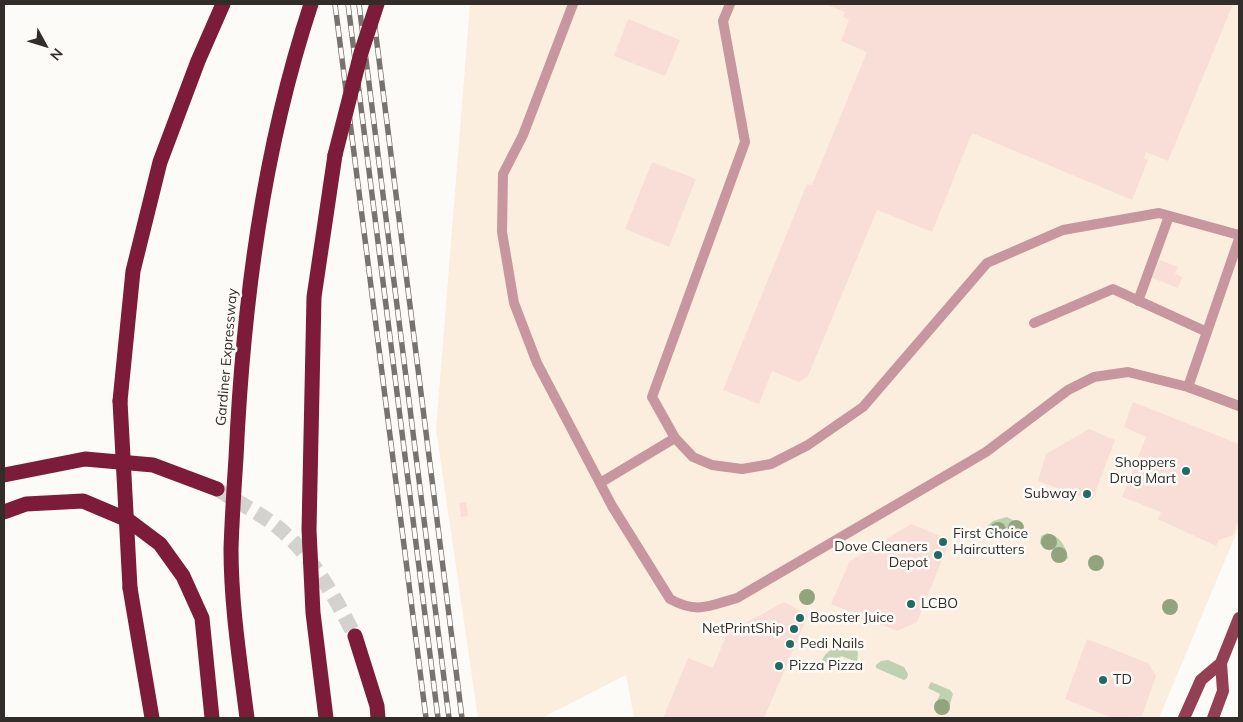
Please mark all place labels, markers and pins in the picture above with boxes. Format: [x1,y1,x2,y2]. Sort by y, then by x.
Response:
place label: Shoppers Drug Mart [1110,455,1176,488]
marker: Shoppers Drug Mart [1180,465,1192,477]
place label: Subway [1024,486,1077,502]
marker: Subway [1081,488,1093,500]
place label: First Choice Haircutters [953,526,1028,558]
marker: First Choice Haircutters [937,536,949,548]
place label: Dove Cleaners Depot [834,539,928,572]
marker: Dove Cleaners Depot [932,549,944,561]
place label: LCBO [921,596,958,612]
marker: LCBO [905,598,917,610]
place label: Booster Juice [810,610,894,626]
marker: Booster Juice [794,612,806,624]
place label: NetPrintShip [702,621,784,637]
marker: NetPrintShip [788,623,800,635]
place label: Pedi Nails [800,636,864,652]
marker: Pedi Nails [784,638,796,650]
place label: Pizza Pizza [789,658,863,674]
marker: Pizza Pizza [773,660,785,672]
place label: TD [1113,672,1132,688]
marker: TD [1097,674,1109,686]

